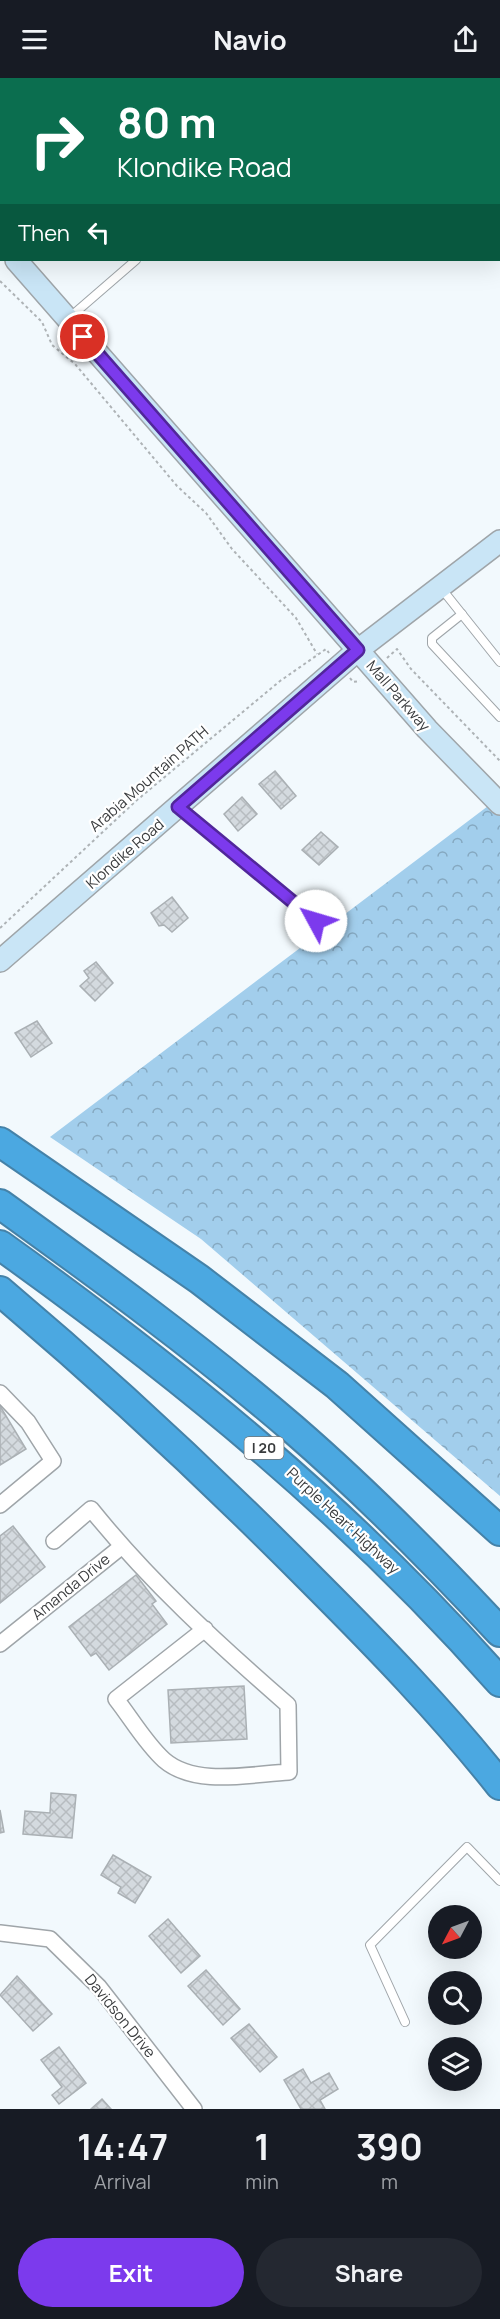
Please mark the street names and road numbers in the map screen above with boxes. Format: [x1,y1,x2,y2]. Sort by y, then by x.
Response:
street label: Mall Parkway [362,656,435,736]
street label: Arabia Mountain PATH [84,721,213,836]
street label: Klondike Road [81,814,168,893]
road number: I 20 [244,1437,284,1459]
street label: Purple Heart Highway [282,1463,405,1579]
street label: Amanda Drive [27,1549,114,1625]
street label: Davidson Drive [80,1970,161,2062]

